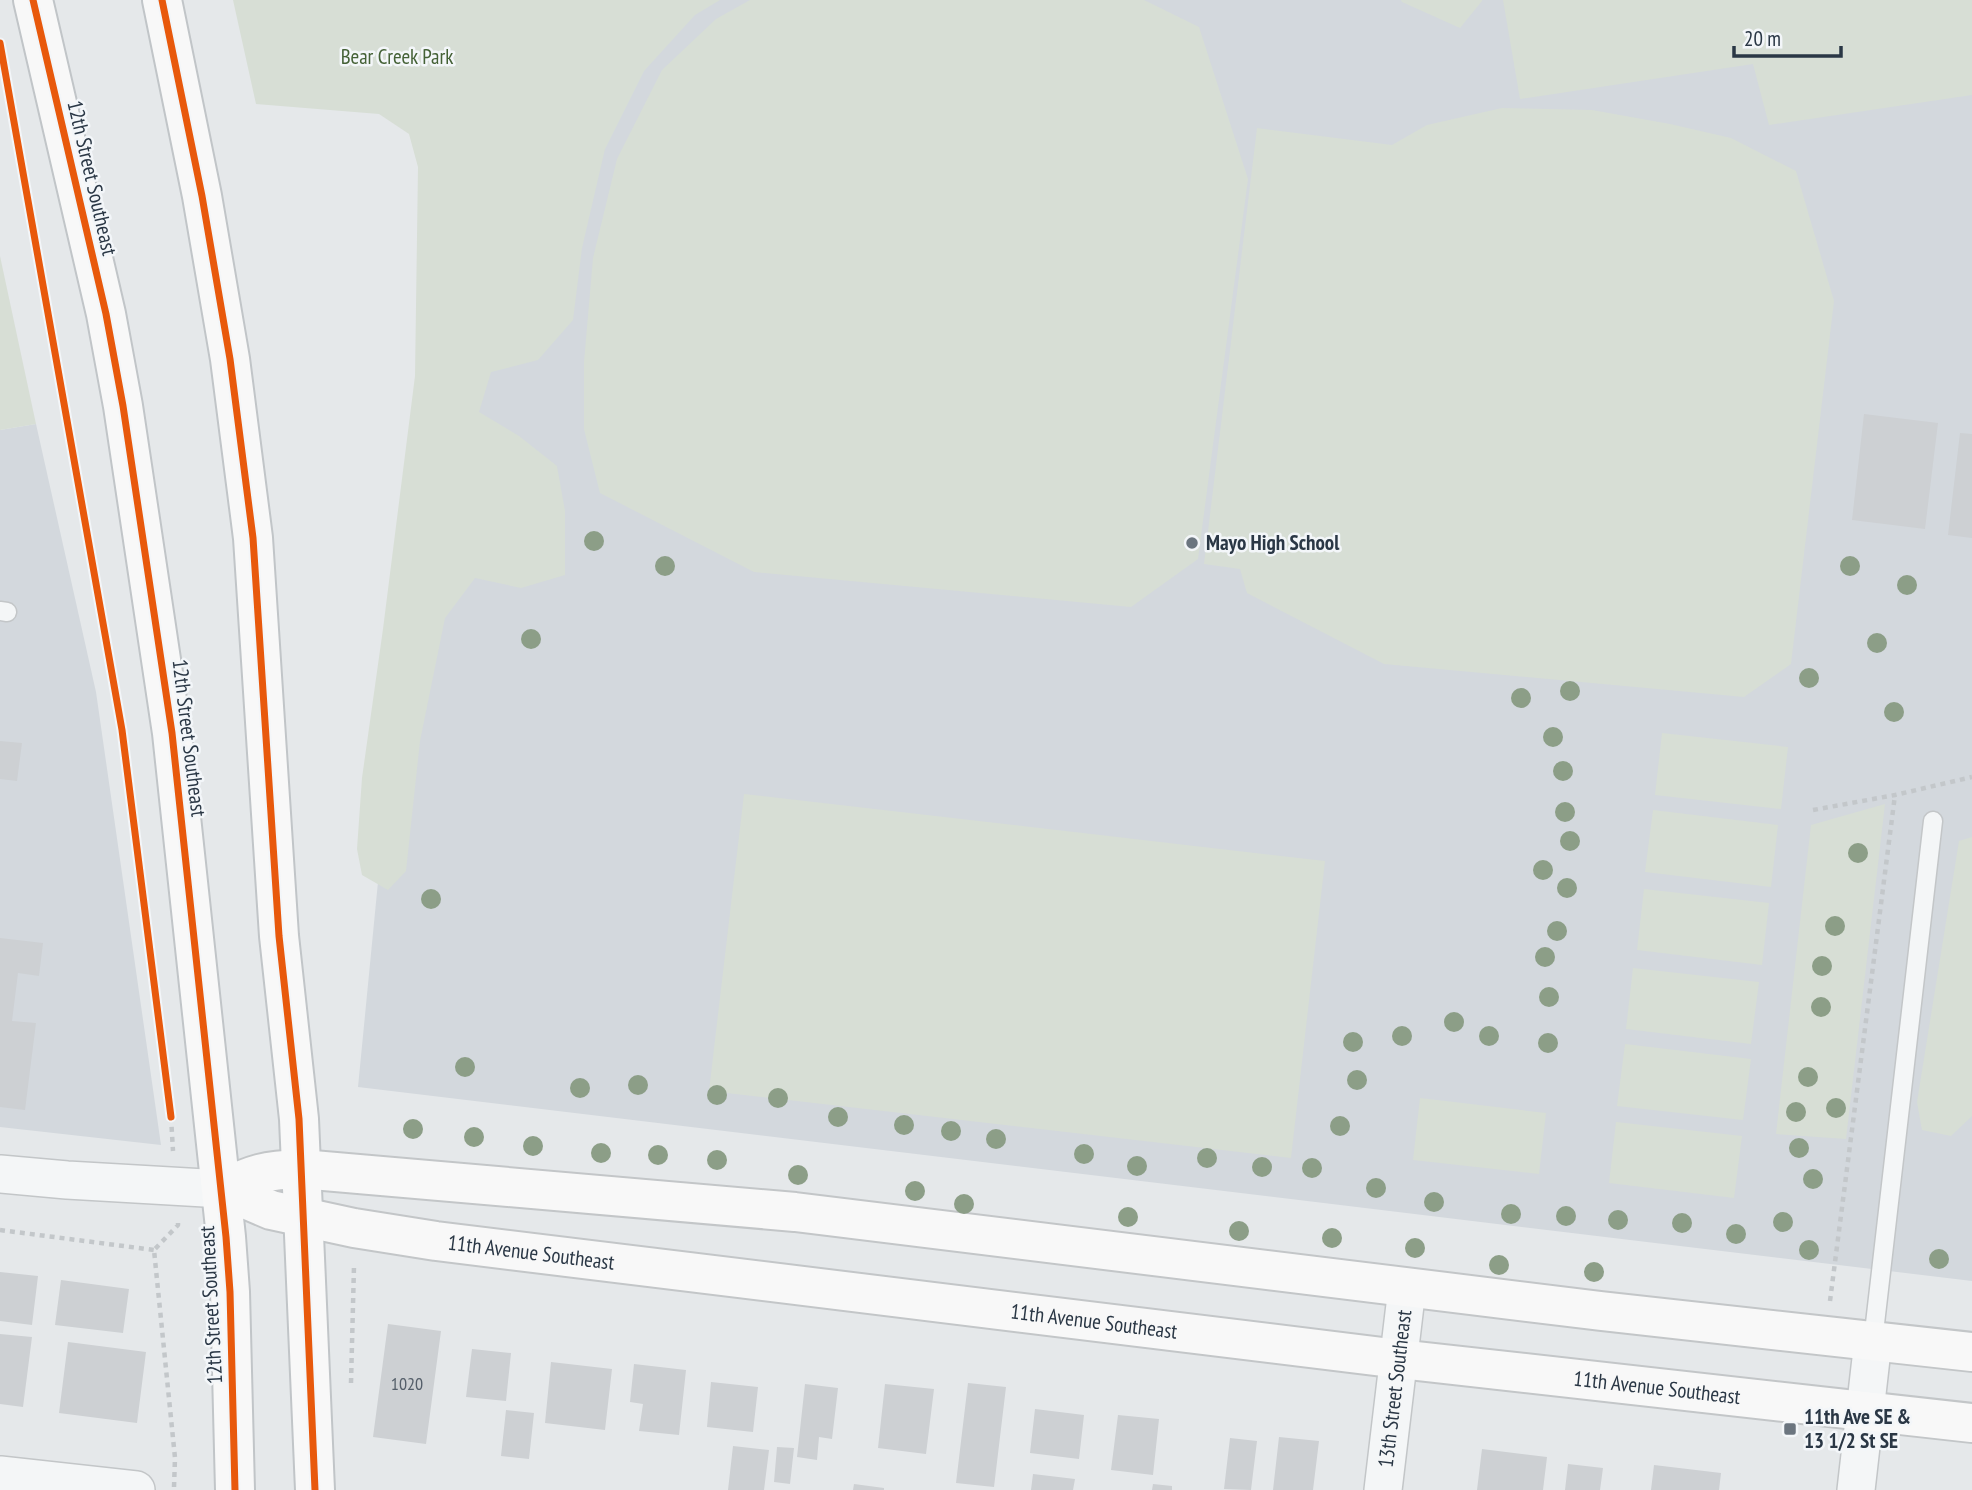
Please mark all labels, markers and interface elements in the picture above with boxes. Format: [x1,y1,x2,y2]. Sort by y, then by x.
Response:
scale bar [1734,14,1841,58]
text: 20 m [1744,25,1781,52]
park label: Bear Creek Park [341,43,453,70]
street label: 12th Street Southeast [62,98,124,258]
place label: Mayo High School [1206,529,1340,556]
marker: Mayo High School [1184,535,1200,551]
street label: 12th Street Southeast [166,658,213,818]
street label: 12th Street Southeast [193,1225,228,1385]
street label: 11th Avenue Southeast [446,1229,616,1276]
street label: 11th Avenue Southeast [1009,1298,1179,1345]
street label: 13th Street Southeast [1372,1308,1417,1469]
street label: 11th Avenue Southeast [1572,1365,1742,1410]
house number: 1020 [391,1372,423,1395]
place label: 11th Ave SE & 13 1/2 St SE [1804,1403,1911,1454]
marker: 11th Ave SE & 13 1/2 St SE [1782,1421,1798,1437]

